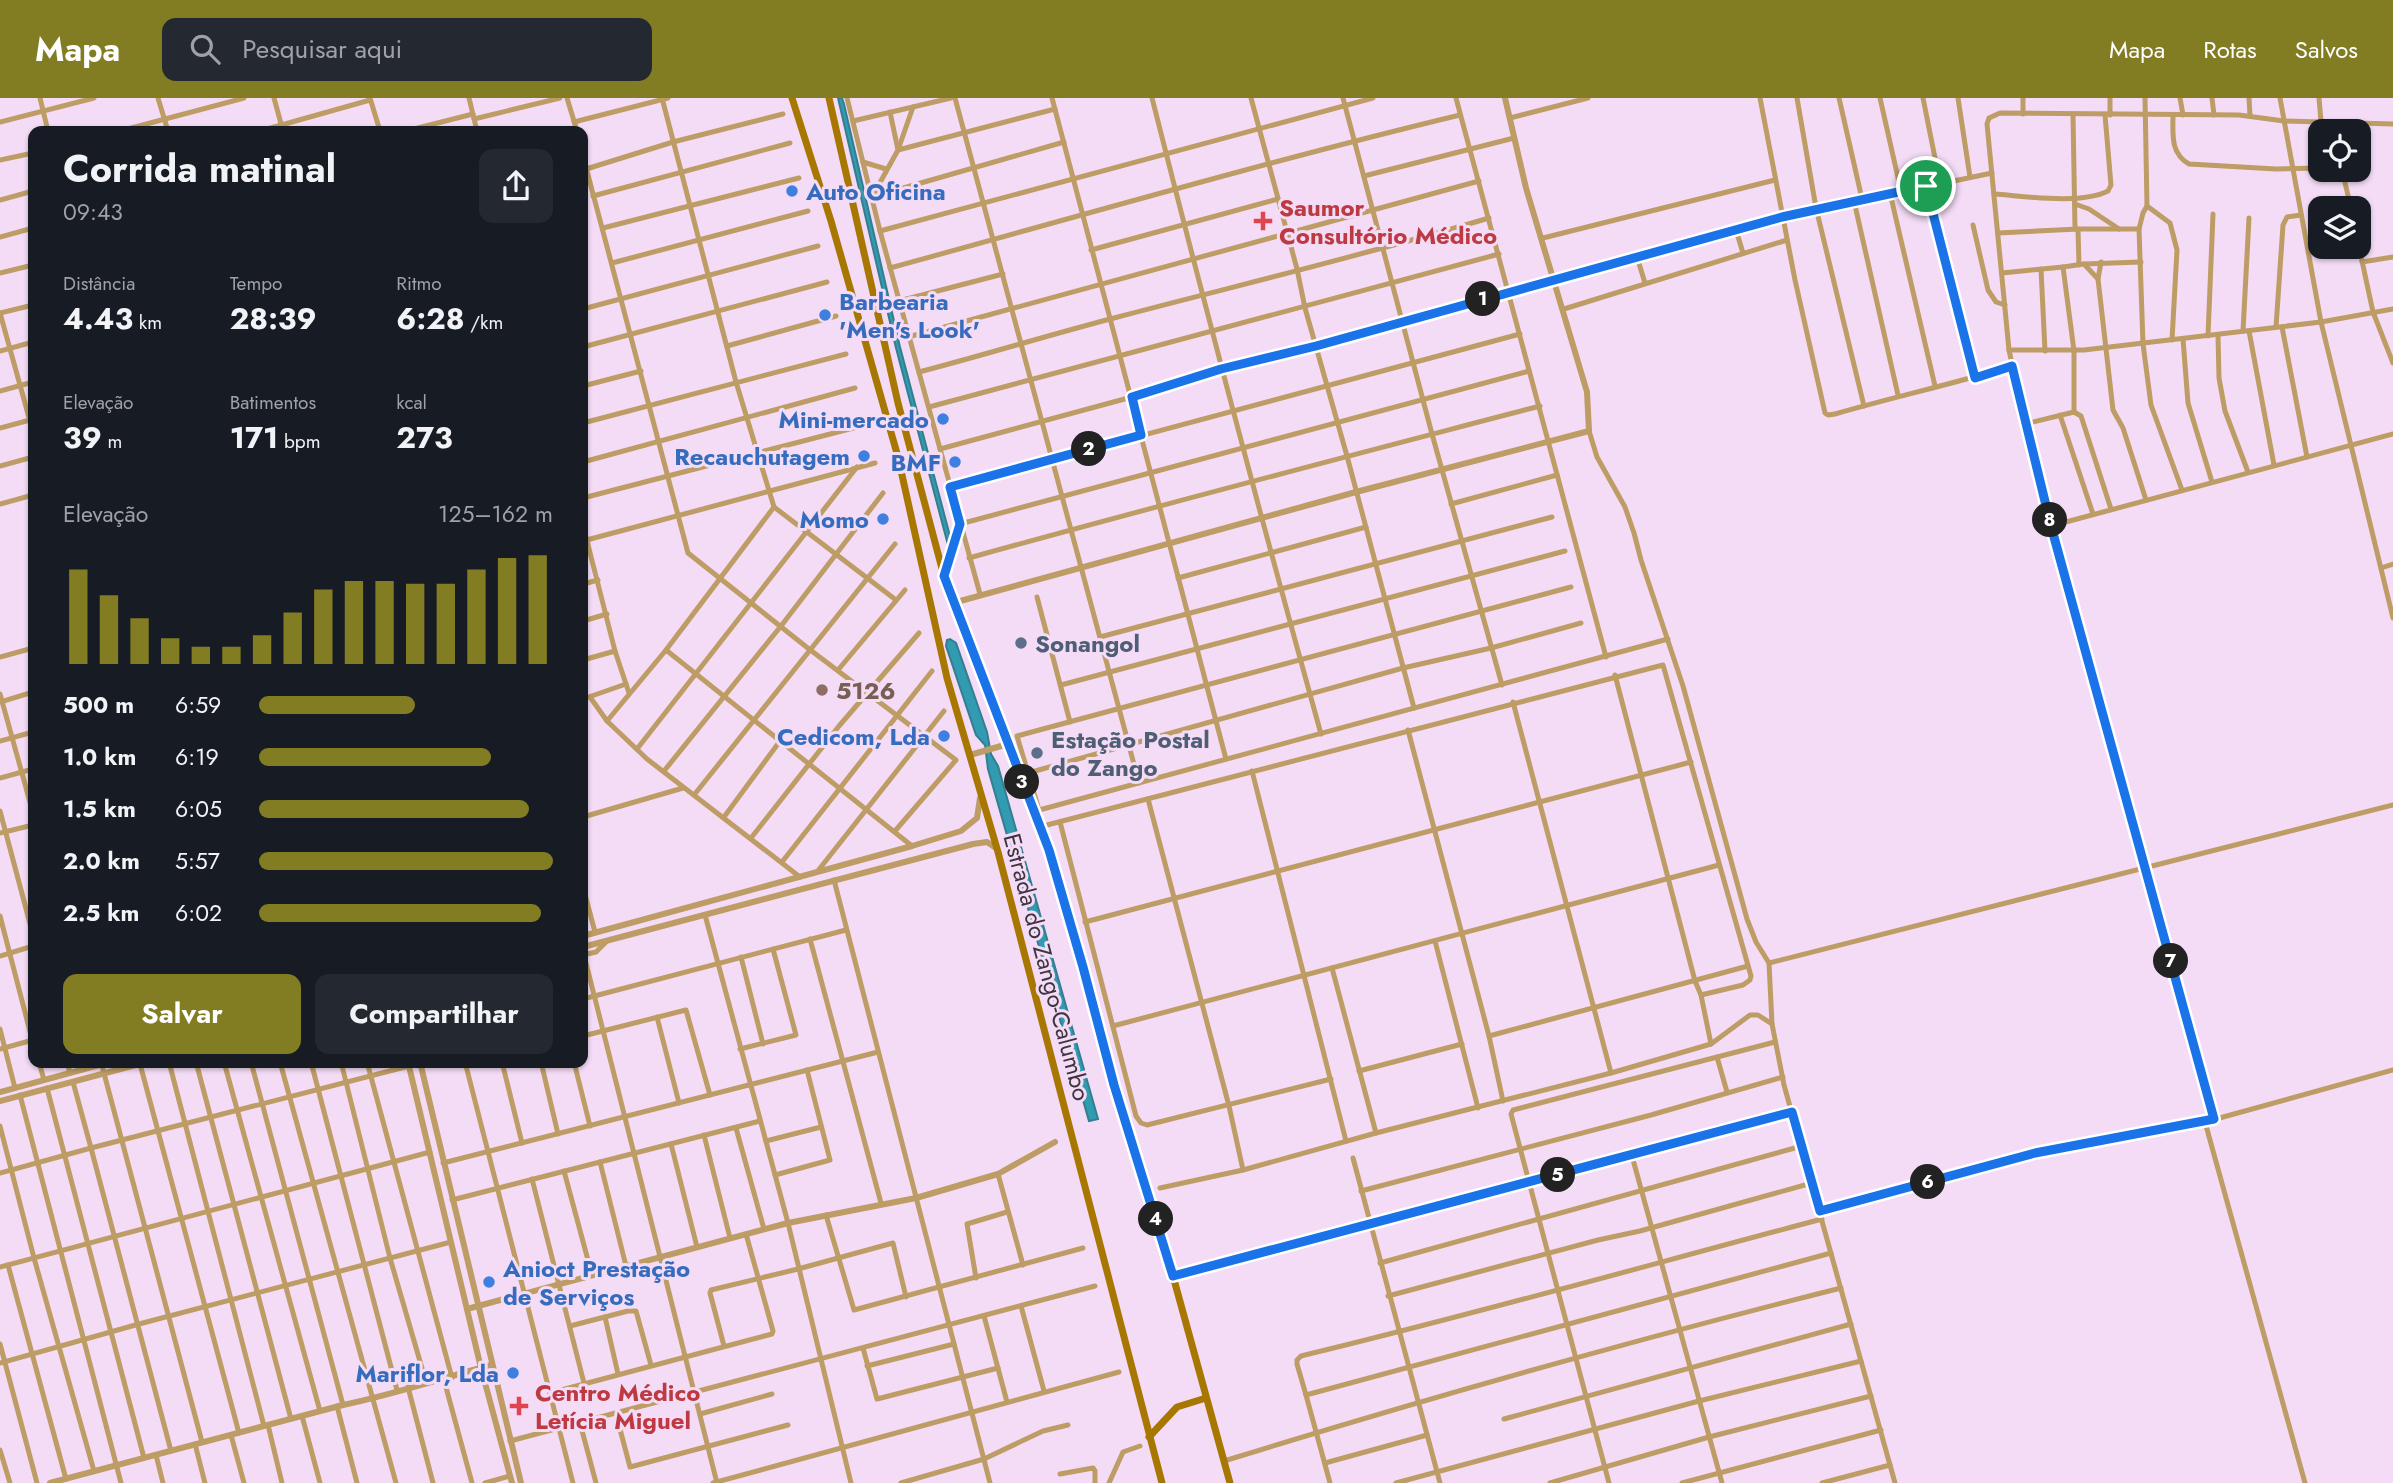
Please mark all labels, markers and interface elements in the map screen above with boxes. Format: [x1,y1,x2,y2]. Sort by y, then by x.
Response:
search box [162,18,652,81]
text: Mapa [35,26,120,73]
icon: search [186,30,224,68]
text: Pesquisar aqui [242,30,402,68]
text: Mapa [2109,32,2165,67]
text: Rotas [2203,32,2257,67]
text: Salvos [2295,32,2358,67]
map controls [2308,119,2371,259]
button: locate [2308,119,2371,182]
text: Corrida matinal [63,141,336,196]
button: share [479,149,553,223]
pin [1896,156,1956,216]
icon: arrive [1907,167,1945,205]
place label: Auto Oficina [805,174,946,209]
marker: Auto Oficina [784,183,800,199]
place label: Saumor Consultório Médico [1279,190,1497,253]
text: 09:43 [63,195,123,229]
button: layers [2308,196,2371,259]
marker: Saumor Consultório Médico [1253,211,1273,231]
text: Distância [63,270,135,297]
text: Tempo [230,270,282,297]
text: Ritmo [396,270,442,297]
pin: 1 [1466,282,1500,316]
place label: Barbearia 'Men's Look' [839,284,980,347]
text: 1 [1478,285,1487,312]
text: 4.43 [63,297,133,340]
text: 28:39 [230,297,317,340]
text: 6:28 [396,297,465,340]
marker: Barbearia 'Men's Look' [817,307,833,323]
text: km [133,309,162,336]
text: /km [465,309,503,336]
text: Elevação [63,389,134,416]
text: Batimentos [230,389,316,416]
text: kcal [396,389,427,416]
place label: Mini-mercado [779,402,929,437]
marker: Mini-mercado [935,411,951,427]
text: 39 [63,416,102,459]
text: 171 [230,416,278,459]
text: 273 [396,416,453,459]
text: m [102,428,122,455]
text: bpm [278,428,320,455]
pin: 2 [1072,432,1106,466]
text: 2 [1082,435,1095,462]
place label: Recauchutagem [674,439,850,474]
place label: BMF [890,445,941,480]
marker: Recauchutagem [856,448,872,464]
marker: BMF [947,454,963,470]
text: Elevação [63,497,148,531]
text: 125–162 m [438,497,553,531]
place label: Momo [800,502,869,537]
pin: 8 [2032,502,2068,538]
text: 8 [2044,506,2055,533]
marker: Momo [875,511,891,527]
place label: Sonangol [1035,626,1140,661]
marker: Sonangol [1013,635,1029,651]
place label: 5126 [836,673,896,708]
marker: 5126 [814,682,830,698]
text: 500 m [63,688,134,722]
text: 6:59 [175,688,221,722]
place label: Cedicom, Lda [777,719,930,754]
place label: Estação Postal do Zango [1051,722,1210,785]
marker: Cedicom, Lda [936,728,952,744]
text: 1.0 km [63,740,136,774]
text: 6:19 [175,740,219,774]
marker: Estação Postal do Zango [1029,745,1045,761]
pin: 3 [1004,764,1040,800]
text: 3 [1016,768,1027,795]
text: 1.5 km [63,792,136,826]
text: 6:05 [175,792,222,826]
street label: Estrada do Zango-Calumbo [994,829,1100,1105]
text: 2.0 km [63,844,140,878]
text: 5:57 [175,844,220,878]
text: 2.5 km [63,896,139,930]
text: 6:02 [175,896,222,930]
pin: 7 [2154,944,2188,978]
text: 7 [2165,947,2176,974]
button: Salvar [63,974,301,1054]
button: Compartilhar [315,974,553,1054]
pin: 5 [1540,1158,1576,1192]
text: 5 [1551,1161,1564,1188]
pin: 6 [1910,1164,1946,1200]
text: 6 [1921,1168,1934,1195]
pin: 4 [1138,1202,1174,1236]
text: 4 [1149,1205,1162,1232]
place label: Anioct Prestação de Serviços [502,1251,690,1314]
marker: Anioct Prestação de Serviços [481,1274,497,1290]
place label: Mariflor, Lda [355,1356,499,1391]
marker: Mariflor, Lda [505,1365,521,1381]
place label: Centro Médico Letícia Miguel [535,1375,700,1438]
marker: Centro Médico Letícia Miguel [509,1396,529,1416]

